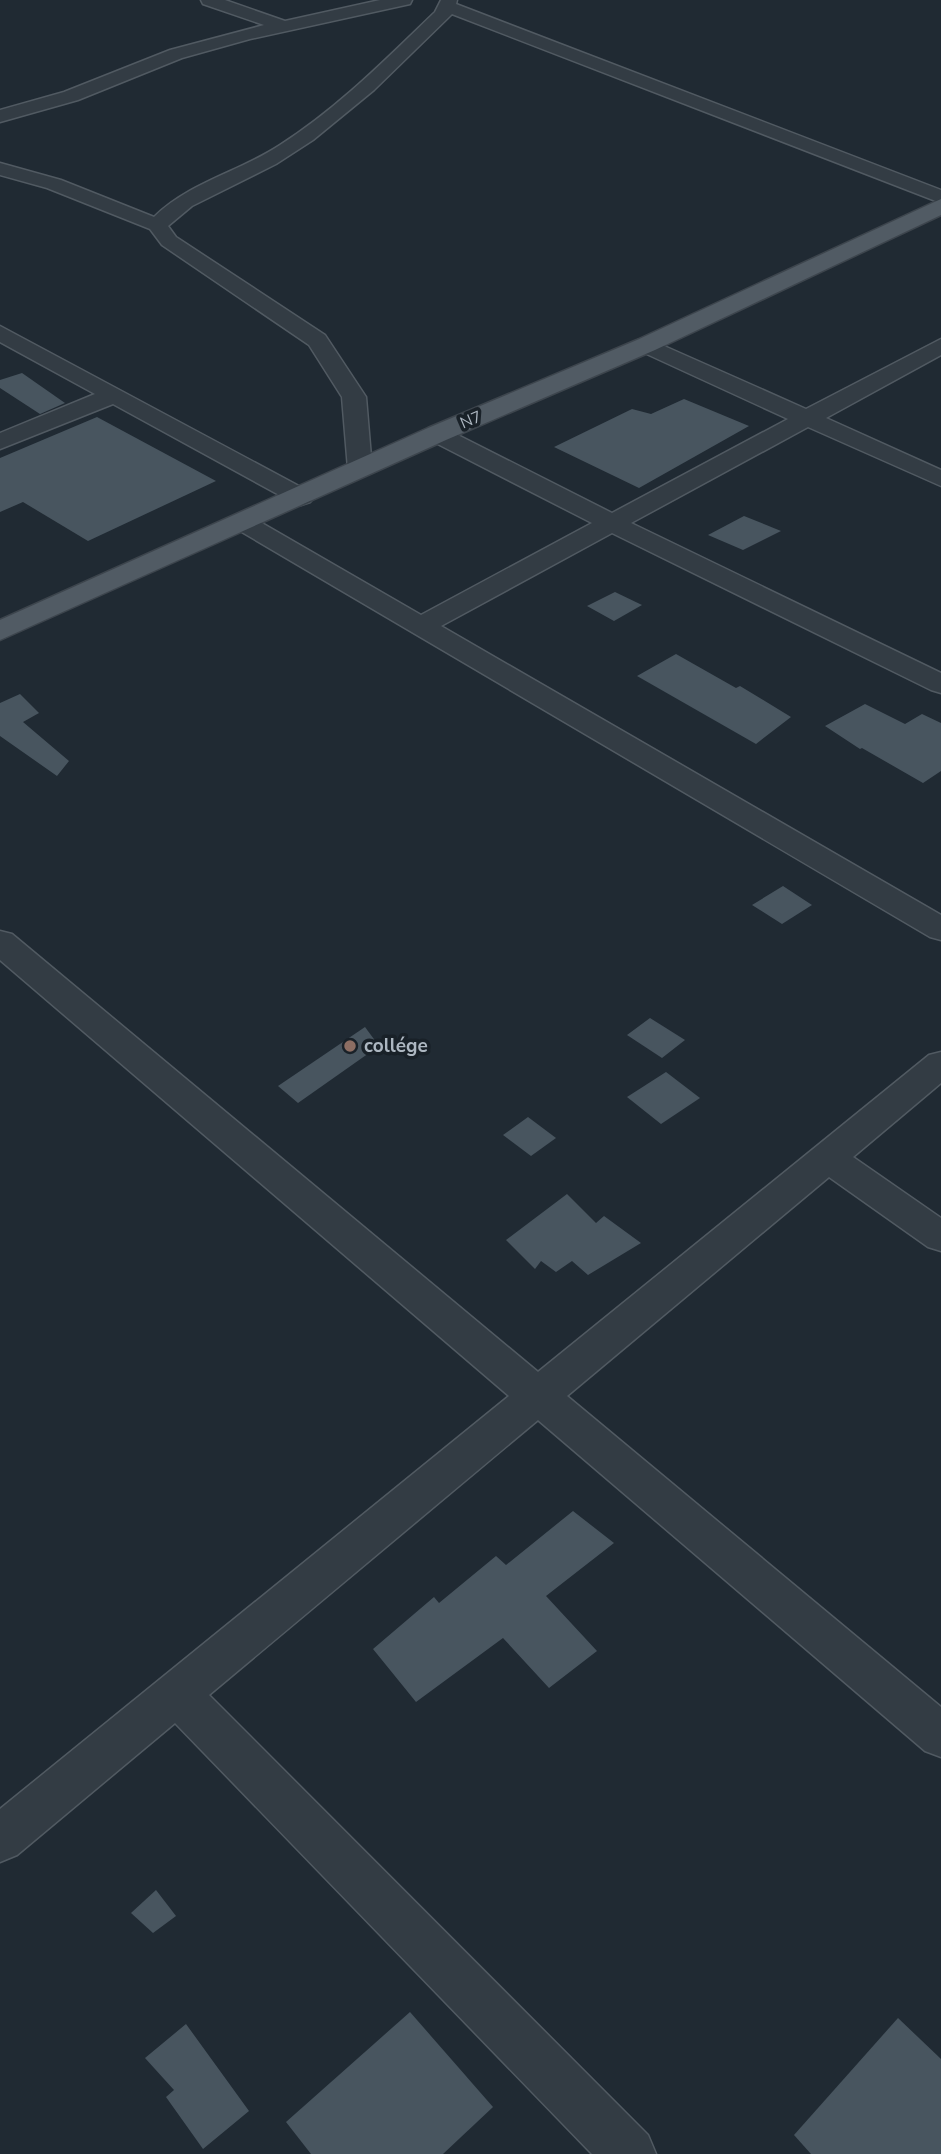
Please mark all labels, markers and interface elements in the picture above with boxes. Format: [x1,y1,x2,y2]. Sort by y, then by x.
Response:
street label: N7 [457,406,485,434]
place label: collége [364,1033,428,1059]
marker: collége [342,1038,358,1054]

